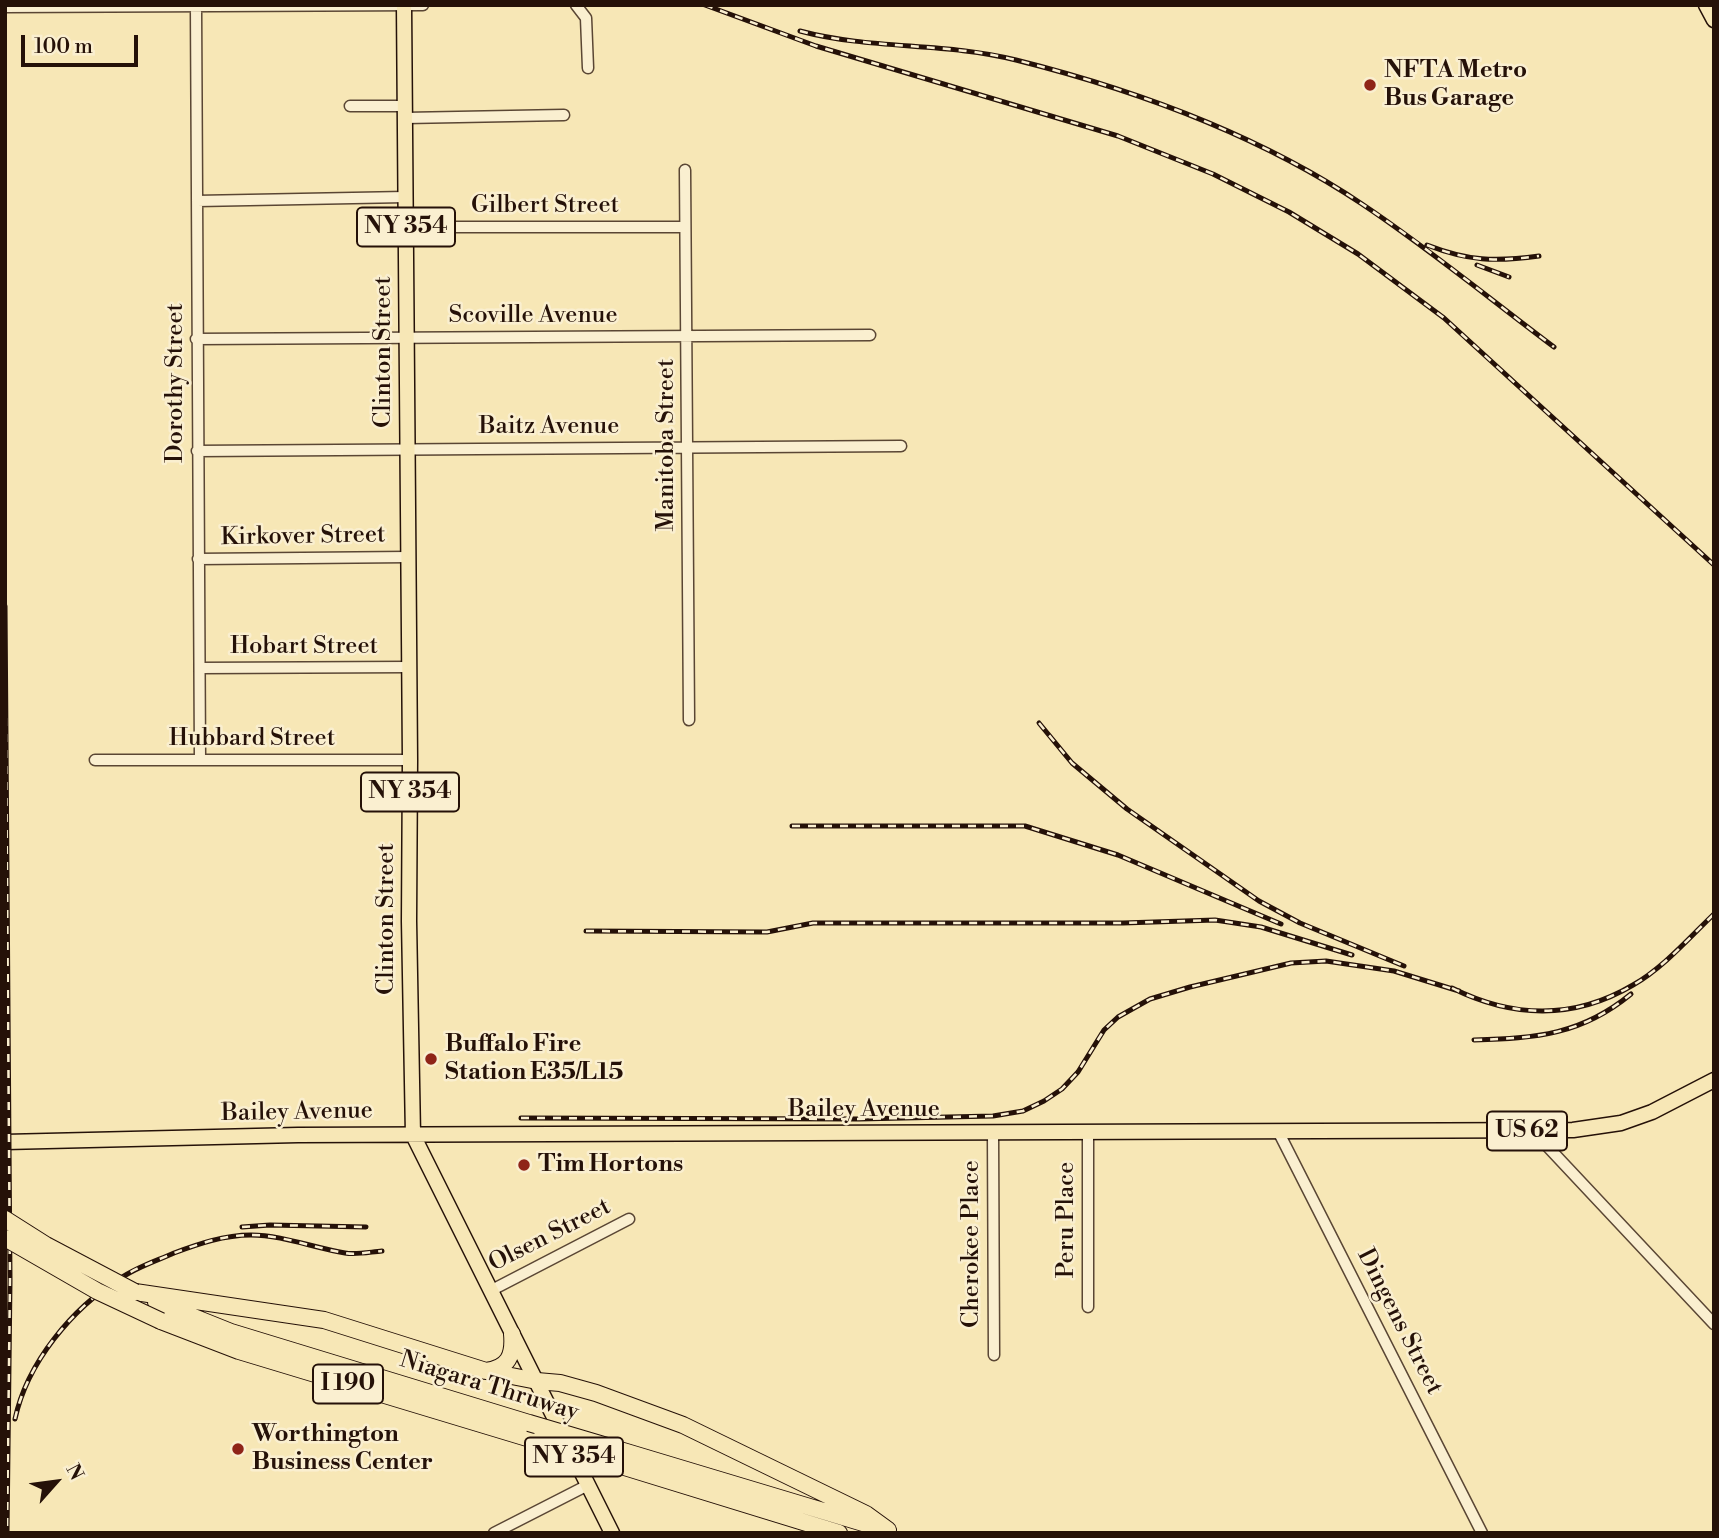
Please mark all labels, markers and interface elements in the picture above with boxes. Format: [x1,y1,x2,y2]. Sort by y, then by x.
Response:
scale bar [24,21,142,65]
text: 100 m [34,34,93,60]
place label: NFTA Metro Bus Garage [1384,57,1527,113]
marker: NFTA Metro Bus Garage [1362,77,1378,93]
street label: Gilbert Street [471,192,619,220]
road number: NY 354 [357,208,455,246]
street label: Clinton Street [370,276,398,428]
street label: Scoville Avenue [448,302,618,330]
street label: Dorothy Street [162,303,190,463]
street label: Manitoba Street [653,359,681,531]
street label: Baitz Avenue [479,413,619,441]
street label: Kirkover Street [220,521,386,553]
street label: Hobart Street [230,633,378,661]
street label: Hubbard Street [169,725,335,753]
road number: NY 354 [361,772,459,812]
street label: Clinton Street [373,843,401,995]
place label: Buffalo Fire Station E35/L15 [445,1031,623,1087]
marker: Buffalo Fire Station E35/L15 [423,1051,439,1067]
street label: Bailey Avenue [788,1096,940,1124]
street label: Bailey Avenue [221,1097,373,1129]
road number: US 62 [1487,1112,1567,1150]
place label: Tim Hortons [538,1151,683,1179]
marker: Tim Hortons [516,1157,532,1173]
street label: Cherokee Place [958,1160,986,1328]
street label: Peru Place [1053,1162,1081,1278]
street label: Olsen Street [484,1193,616,1279]
street label: Dingens Street [1350,1244,1448,1400]
street label: Niagara Thruway [396,1346,582,1428]
road number: I 190 [313,1364,383,1404]
place label: Worthington Business Center [252,1421,433,1477]
road number: NY 354 [525,1438,623,1476]
marker: Worthington Business Center [230,1441,246,1457]
north arrow [21,1447,91,1517]
text: N [60,1460,89,1484]

